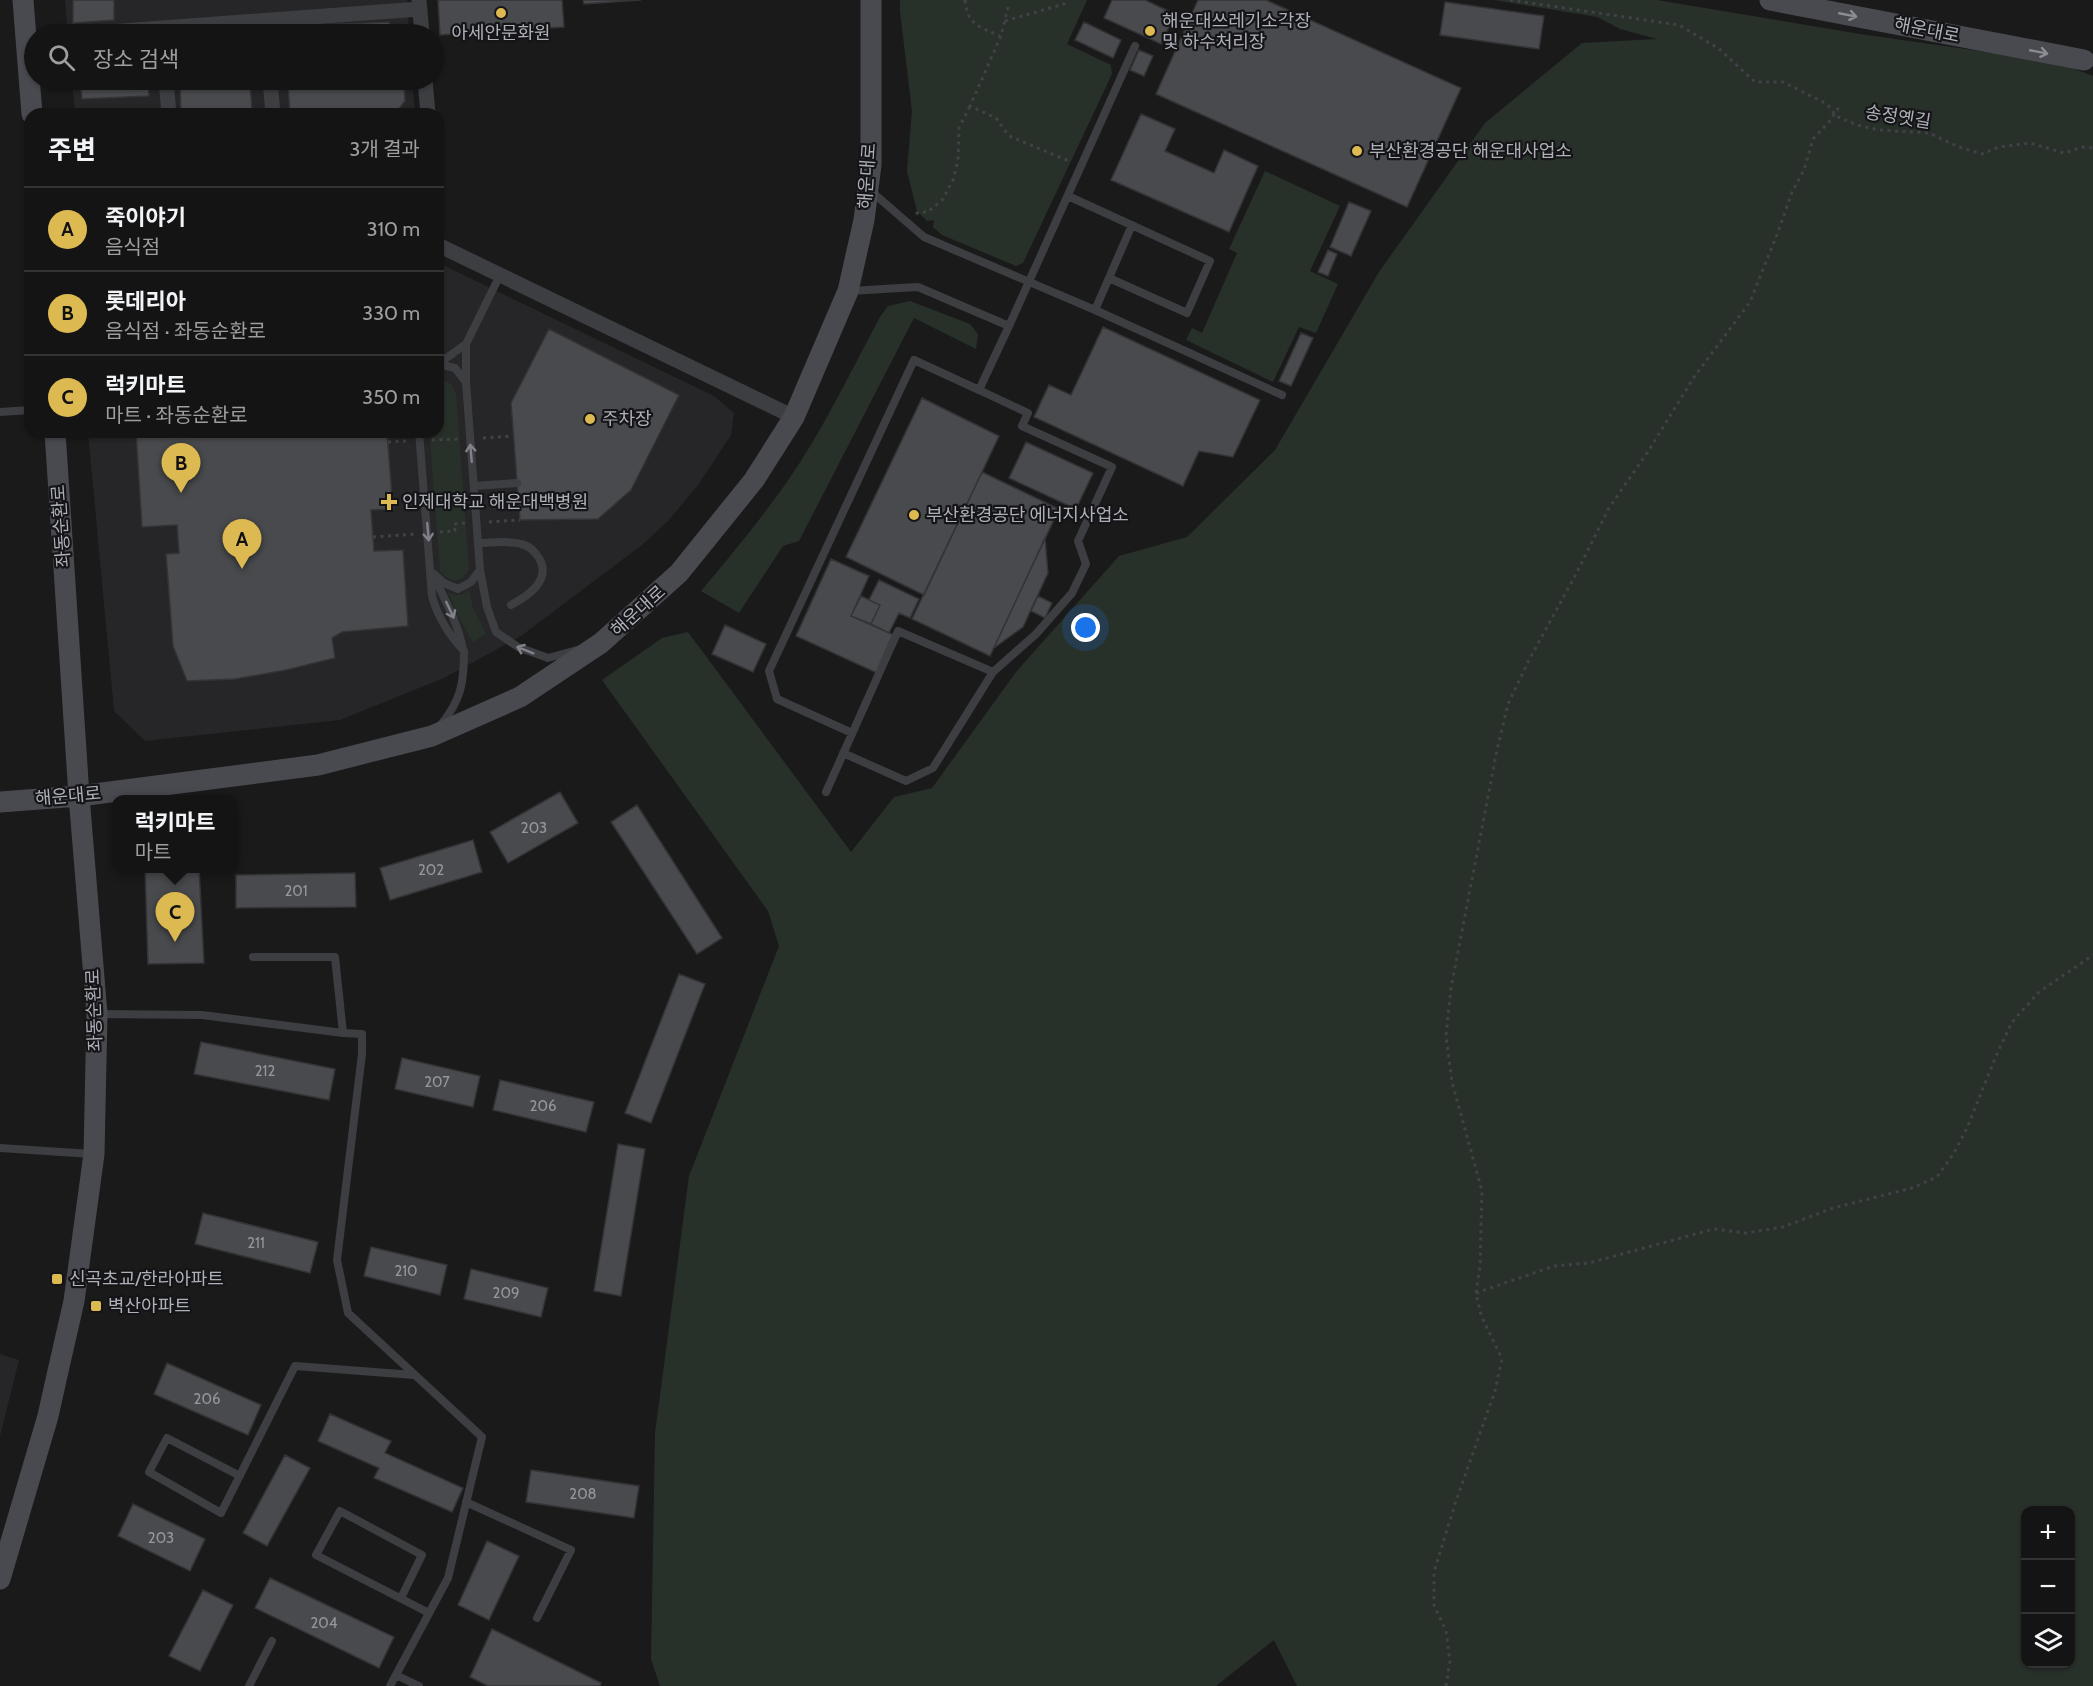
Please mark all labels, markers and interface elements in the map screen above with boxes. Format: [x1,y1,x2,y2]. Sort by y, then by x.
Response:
marker: 아세안문화원 [494,6,508,20]
place label: 해운대쓰레기소각장 및 하수처리장 [1162,10,1311,53]
one-way arrow [1837,10,1857,21]
street label: 해운대로 [1892,13,1962,47]
place label: 아세안문화원 [451,22,551,44]
search box [24,24,444,90]
marker: 해운대쓰레기소각장 및 하수처리장 [1143,24,1157,38]
icon: search [45,41,78,74]
text: 장소 검색 [93,46,179,73]
one-way arrow [2029,46,2049,57]
street label: 송정옛길 [1864,101,1932,133]
text: 주변 [48,134,96,166]
text: 3개 결과 [349,137,420,161]
place label: 부산환경공단 해운대사업소 [1369,140,1572,162]
street label: 해운대로 [854,142,880,210]
marker: 부산환경공단 해운대사업소 [1350,144,1364,158]
text: 죽이야기 [105,204,186,231]
text: A [61,217,74,241]
text: 310 m [367,217,420,241]
text: 음식점 [105,235,160,259]
text: 롯데리아 [105,288,186,315]
text: B [61,301,74,325]
text: 330 m [362,301,420,325]
text: 음식점 · 좌동순환로 [105,319,266,343]
text: 럭키마트 [105,372,186,399]
text: C [61,385,74,409]
text: 350 m [362,385,420,409]
text: 마트 · 좌동순환로 [105,403,248,427]
place label: 주차장 [602,408,652,430]
marker: 주차장 [583,412,597,426]
pin: B [162,444,201,493]
one-way arrow [465,444,476,463]
street label: 좌동순환로 [47,484,75,568]
place label: 인제대학교 해운대백병원 [402,491,588,513]
marker: 인제대학교 해운대백병원 [380,493,398,511]
place label: 부산환경공단 에너지사업소 [926,504,1129,526]
marker: 부산환경공단 에너지사업소 [907,508,921,522]
pin: A [222,520,262,569]
one-way arrow [422,522,433,542]
street label: 해운대로 [606,581,670,641]
one-way arrow [445,601,457,619]
your location [1071,613,1100,642]
one-way arrow [517,644,535,655]
street label: 해운대로 [34,782,102,810]
popup [112,795,238,873]
text: 럭키마트 [135,809,215,836]
house number: 203 [521,819,547,837]
text: 마트 [135,840,171,864]
house number: 202 [418,861,444,879]
house number: 201 [284,882,308,900]
pin: C [156,892,195,942]
street label: 좌동순환로 [82,968,106,1052]
house number: 212 [255,1062,275,1080]
house number: 207 [424,1073,450,1091]
house number: 206 [530,1097,556,1115]
house number: 211 [247,1234,265,1252]
house number: 210 [394,1262,418,1280]
place label: 신곡초교/한라아파트 [69,1268,224,1290]
marker: 신곡초교/한라아파트 [50,1272,64,1286]
house number: 209 [493,1284,519,1302]
place label: 벽산아파트 [108,1295,191,1317]
marker: 벽산아파트 [89,1299,103,1313]
house number: 206 [194,1390,220,1408]
house number: 208 [569,1485,597,1503]
map controls [2021,1506,2075,1668]
button: + [2021,1506,2075,1560]
house number: 203 [148,1529,174,1547]
button: − [2021,1560,2075,1614]
house number: 204 [311,1614,338,1632]
button: layers [2021,1614,2075,1668]

